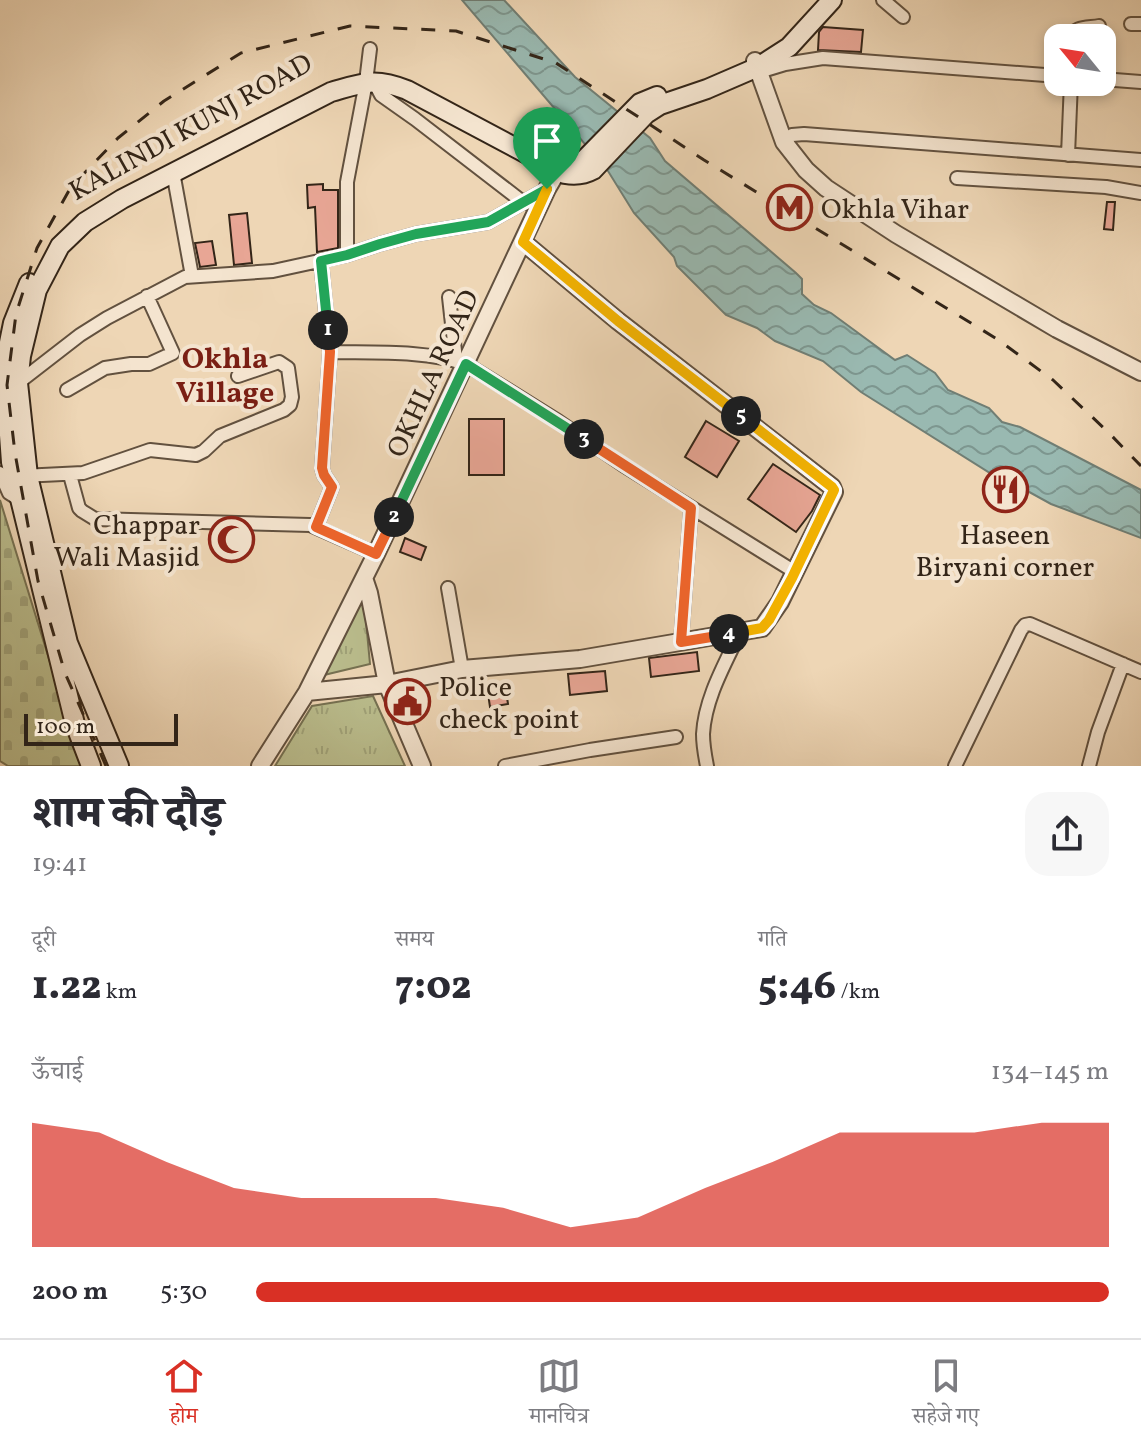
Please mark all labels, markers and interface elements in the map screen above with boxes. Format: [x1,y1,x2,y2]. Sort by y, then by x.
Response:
north arrow [1044,24,1116,96]
map controls [1044,24,1116,96]
street label: KALINDI KUNJ ROAD [62,45,320,211]
pin [513,107,581,189]
icon: arrive [525,119,569,163]
metro station icon: Okhla Vihar [766,184,814,232]
place label: Okhla Vihar [821,191,969,230]
street label: OKHLA ROAD [378,284,490,464]
pin: 1 [308,310,348,350]
text: 1 [324,314,332,345]
district label: Okhla Village [176,339,274,415]
pin: 5 [721,396,761,436]
text: 5 [736,400,746,431]
pin: 3 [564,419,604,459]
text: 3 [578,423,590,454]
restaurant icon: Haseen Biryani corner [981,465,1029,513]
pin: 2 [374,497,414,537]
text: 2 [388,501,400,532]
place label: Chappar Wali Masjid [53,507,200,578]
mosque icon: Chappar Wali Masjid [207,516,255,564]
place label: Haseen Biryani corner [916,517,1094,588]
pin: 4 [709,614,749,654]
text: 4 [722,618,736,649]
place label: Police check point [439,669,579,740]
public building icon: Police check point [384,678,432,726]
scale bar [24,710,178,746]
text: 100 m [36,712,95,743]
text: शाम की दौड़ [32,785,223,846]
button: share [1025,792,1109,876]
text: 19:41 [32,846,87,882]
text: दूरी [32,925,56,956]
text: समय [395,925,434,956]
text: गति [758,925,787,956]
text: 1.22 [32,960,101,1016]
text: 7:02 [395,960,472,1016]
text: 5:46 [758,960,836,1016]
text: km [101,977,137,1008]
text: /km [836,977,880,1008]
text: ऊँचाई [32,1054,83,1090]
text: 134–145 m [991,1054,1109,1090]
text: 200 m [32,1274,108,1310]
text: 5:30 [160,1274,207,1310]
tab: होम [162,1354,206,1437]
tab: मानचित्र [529,1354,589,1437]
tab: सहेजे गए [912,1354,979,1437]

